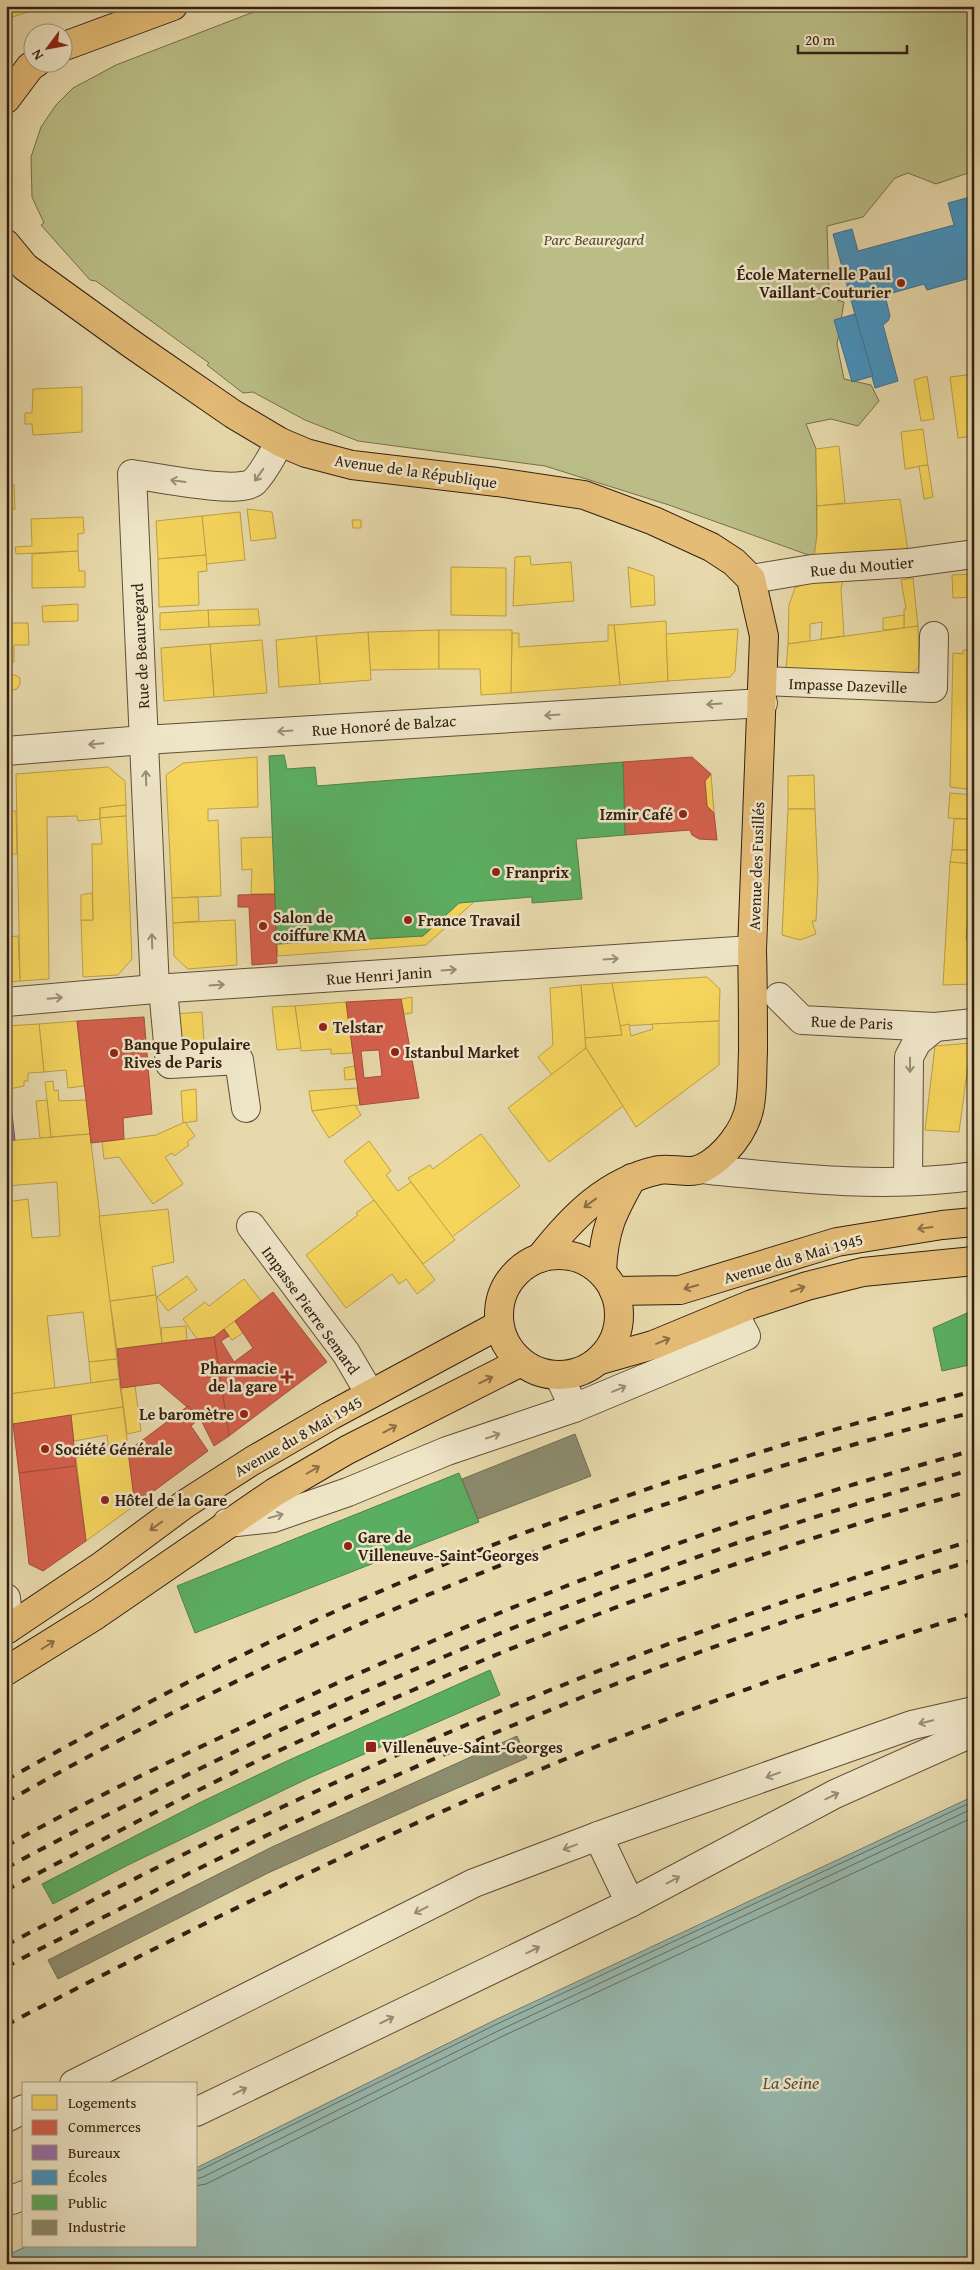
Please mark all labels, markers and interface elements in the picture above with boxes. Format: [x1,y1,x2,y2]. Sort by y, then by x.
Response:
north arrow [22,22,72,72]
scale bar [798,22,906,54]
text: 20 m [805,29,836,50]
text: N [26,45,48,64]
park label: Parc Beauregard [543,227,645,251]
place label: École Maternelle Paul Vaillant-Couturier [737,262,892,304]
marker: École Maternelle Paul Vaillant-Couturier [895,277,907,289]
street label: Avenue de la République [333,448,499,494]
one-way arrow [254,467,264,481]
one-way arrow [170,475,186,485]
street label: Rue du Moutier [809,549,915,582]
street label: Rue de Beauregard [125,582,155,709]
street label: Impasse Dazeville [788,671,908,699]
one-way arrow [706,700,722,709]
street label: Rue Honoré de Balzac [311,708,457,742]
one-way arrow [544,710,560,719]
one-way arrow [277,727,293,736]
one-way arrow [88,739,104,749]
one-way arrow [141,771,150,787]
street label: Avenue des Fusillés [742,801,770,931]
place label: Izmir Café [600,802,673,826]
marker: Izmir Café [677,808,689,820]
place label: Franprix [506,860,570,884]
marker: Franprix [490,866,502,878]
place label: Salon de coiffure KMA [273,905,368,947]
place label: France Travail [418,908,521,932]
marker: France Travail [402,914,414,926]
marker: Salon de coiffure KMA [257,920,269,932]
one-way arrow [147,933,156,949]
one-way arrow [603,955,619,964]
street label: Rue Henri Janin [325,959,433,991]
one-way arrow [441,965,457,974]
one-way arrow [209,981,225,990]
one-way arrow [47,993,63,1002]
street label: Rue de Paris [811,1009,893,1035]
place label: Telstar [333,1015,384,1039]
marker: Telstar [317,1021,329,1033]
place label: Banque Populaire Rives de Paris [124,1032,250,1074]
place label: Istanbul Market [405,1040,519,1064]
marker: Istanbul Market [389,1046,401,1058]
marker: Banque Populaire Rives de Paris [108,1047,120,1059]
one-way arrow [905,1056,915,1073]
one-way arrow [583,1198,597,1208]
one-way arrow [918,1223,934,1233]
street label: Avenue du 8 Mai 1945 [720,1227,866,1289]
street label: Impasse Pierre Semard [256,1241,366,1379]
one-way arrow [683,1283,699,1293]
one-way arrow [790,1283,806,1293]
one-way arrow [655,1335,670,1345]
place label: Pharmacie de la gare [201,1356,277,1398]
marker: Pharmacie de la gare [281,1371,293,1383]
one-way arrow [478,1375,493,1384]
one-way arrow [611,1384,626,1394]
street label: Avenue du 8 Mai 1945 [230,1390,366,1482]
place label: Le baromètre [139,1402,234,1426]
marker: Le baromètre [238,1408,250,1420]
one-way arrow [382,1424,397,1433]
one-way arrow [485,1430,501,1440]
place label: Société Générale [55,1437,173,1461]
marker: Société Générale [39,1443,51,1455]
one-way arrow [306,1464,320,1474]
place label: Hôtel de la Gare [115,1488,227,1512]
marker: Hôtel de la Gare [99,1494,111,1506]
one-way arrow [267,1511,283,1521]
one-way arrow [149,1521,163,1531]
place label: Gare de Villeneuve-Saint-Georges [358,1525,539,1567]
marker: Gare de Villeneuve-Saint-Georges [342,1540,354,1552]
one-way arrow [40,1640,54,1650]
one-way arrow [919,1718,935,1727]
place label: Villeneuve-Saint-Georges [382,1735,563,1759]
marker: Villeneuve-Saint-Georges [364,1740,378,1754]
one-way arrow [765,1771,781,1780]
one-way arrow [824,1791,839,1800]
one-way arrow [563,1843,578,1852]
one-way arrow [665,1875,680,1884]
one-way arrow [413,1905,428,1915]
one-way arrow [525,1944,540,1954]
one-way arrow [379,2015,394,2025]
water label: La Seine [762,2069,819,2096]
legend [22,2082,198,2248]
one-way arrow [232,2085,247,2095]
text: Logements [68,2092,136,2113]
text: Commerces [68,2116,141,2137]
text: Bureaux [68,2142,121,2163]
text: Écoles [68,2166,107,2187]
text: Public [68,2192,107,2213]
text: Industrie [68,2216,126,2237]

